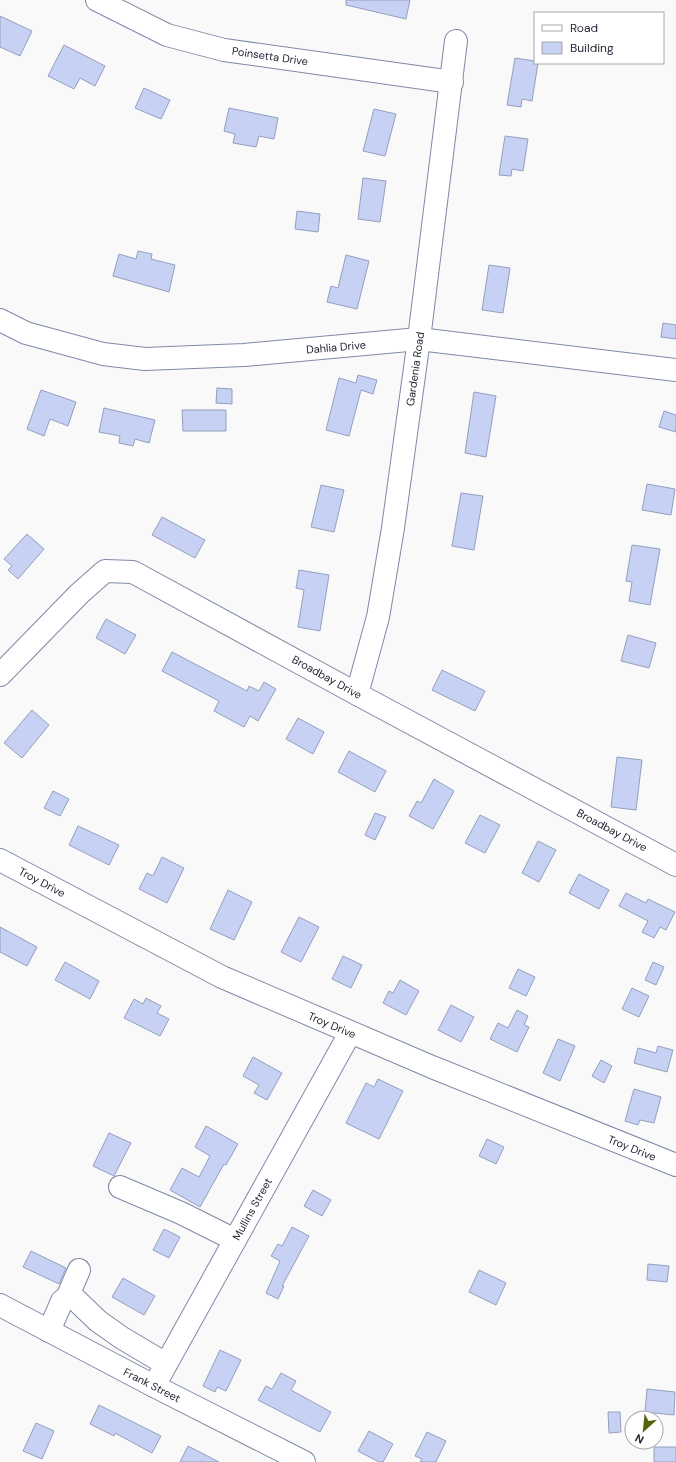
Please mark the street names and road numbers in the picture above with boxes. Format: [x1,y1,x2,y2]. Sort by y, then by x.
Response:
street label: Poinsetta Drive [231,44,309,68]
street label: Gardenia Road [403,331,427,407]
street label: Dahlia Drive [306,337,366,357]
street label: Broadbay Drive [290,652,364,702]
street label: Broadbay Drive [574,806,650,854]
street label: Troy Drive [16,864,68,900]
street label: Troy Drive [306,1009,358,1041]
street label: Troy Drive [606,1132,658,1164]
street label: Mullins Street [229,1175,275,1243]
street label: Frank Street [121,1365,183,1405]

